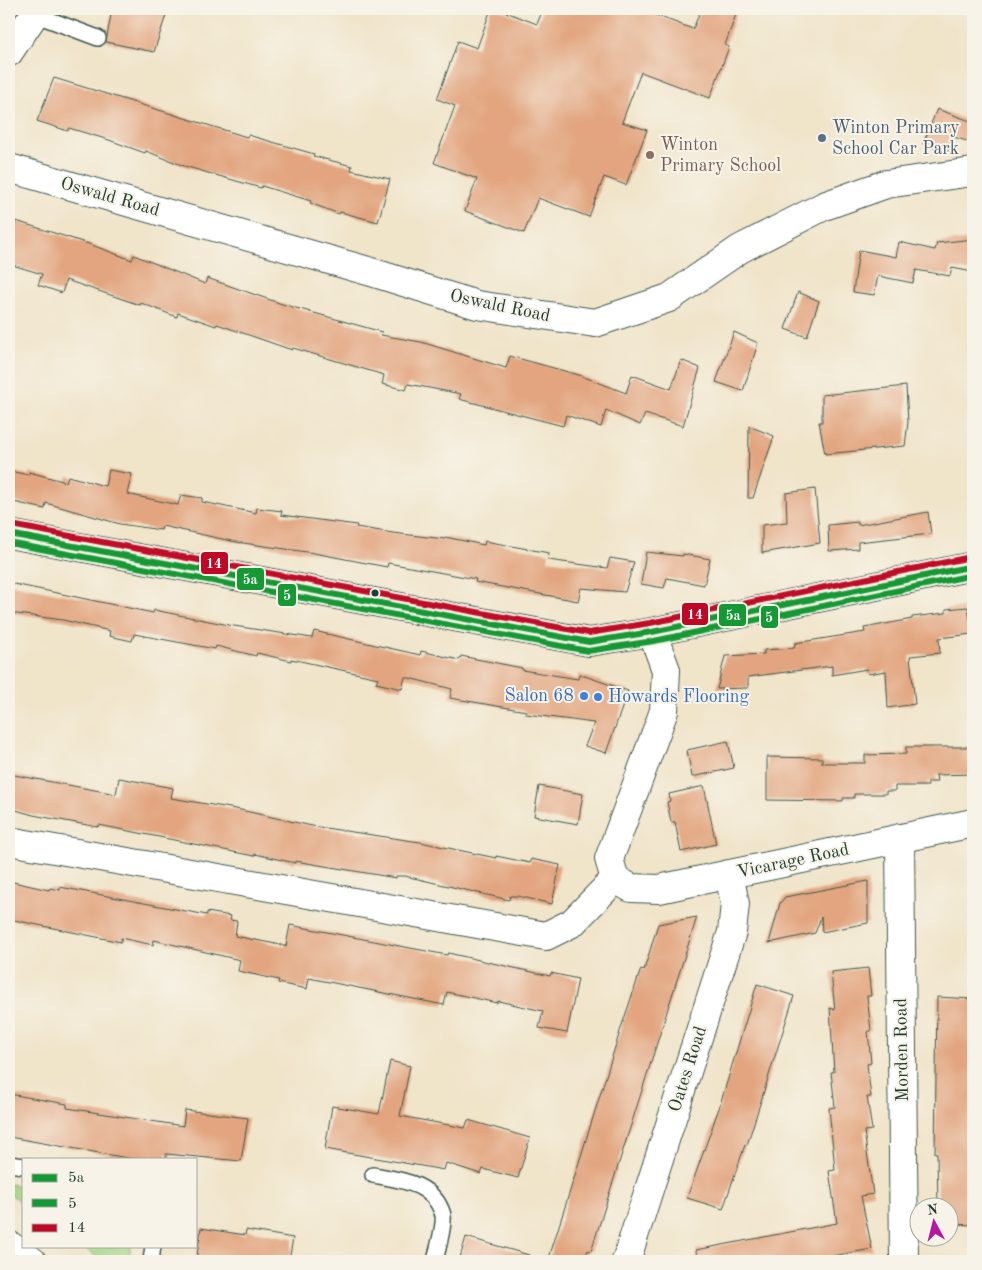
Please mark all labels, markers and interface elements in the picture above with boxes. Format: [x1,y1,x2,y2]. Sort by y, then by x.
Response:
place label: Winton Primary School Car Park [832,119,960,158]
marker: Winton Primary School Car Park [816,132,828,144]
place label: Winton Primary School [660,136,781,175]
marker: Winton Primary School [644,149,656,161]
street label: Oswald Road [58,174,162,220]
street label: Oswald Road [448,287,552,325]
line badge: 14 [200,551,229,575]
text: 14 [206,557,222,571]
line badge: 5a [236,567,265,591]
text: 5a [242,573,258,587]
line badge: 5 [277,583,297,607]
unlabelled marker [370,588,380,598]
text: 5 [283,589,291,603]
line badge: 14 [681,602,709,626]
line badge: 5a [718,603,747,627]
line badge: 5 [760,605,779,629]
text: 14 [687,608,703,622]
text: 5a [725,609,741,623]
text: 5 [765,611,773,625]
place label: Salon 68 [505,687,574,705]
place label: Howards Flooring [608,688,750,706]
marker: Salon 68 [578,690,590,702]
marker: Howards Flooring [592,691,604,703]
street label: Vicarage Road [735,840,851,882]
street label: Morden Road [892,998,912,1102]
street label: Oates Road [666,1024,710,1114]
legend [22,1158,198,1248]
text: 5a [68,1171,85,1186]
text: 5 [68,1197,77,1212]
north arrow [910,1198,960,1248]
text: N [926,1202,939,1218]
text: 14 [68,1221,85,1236]

